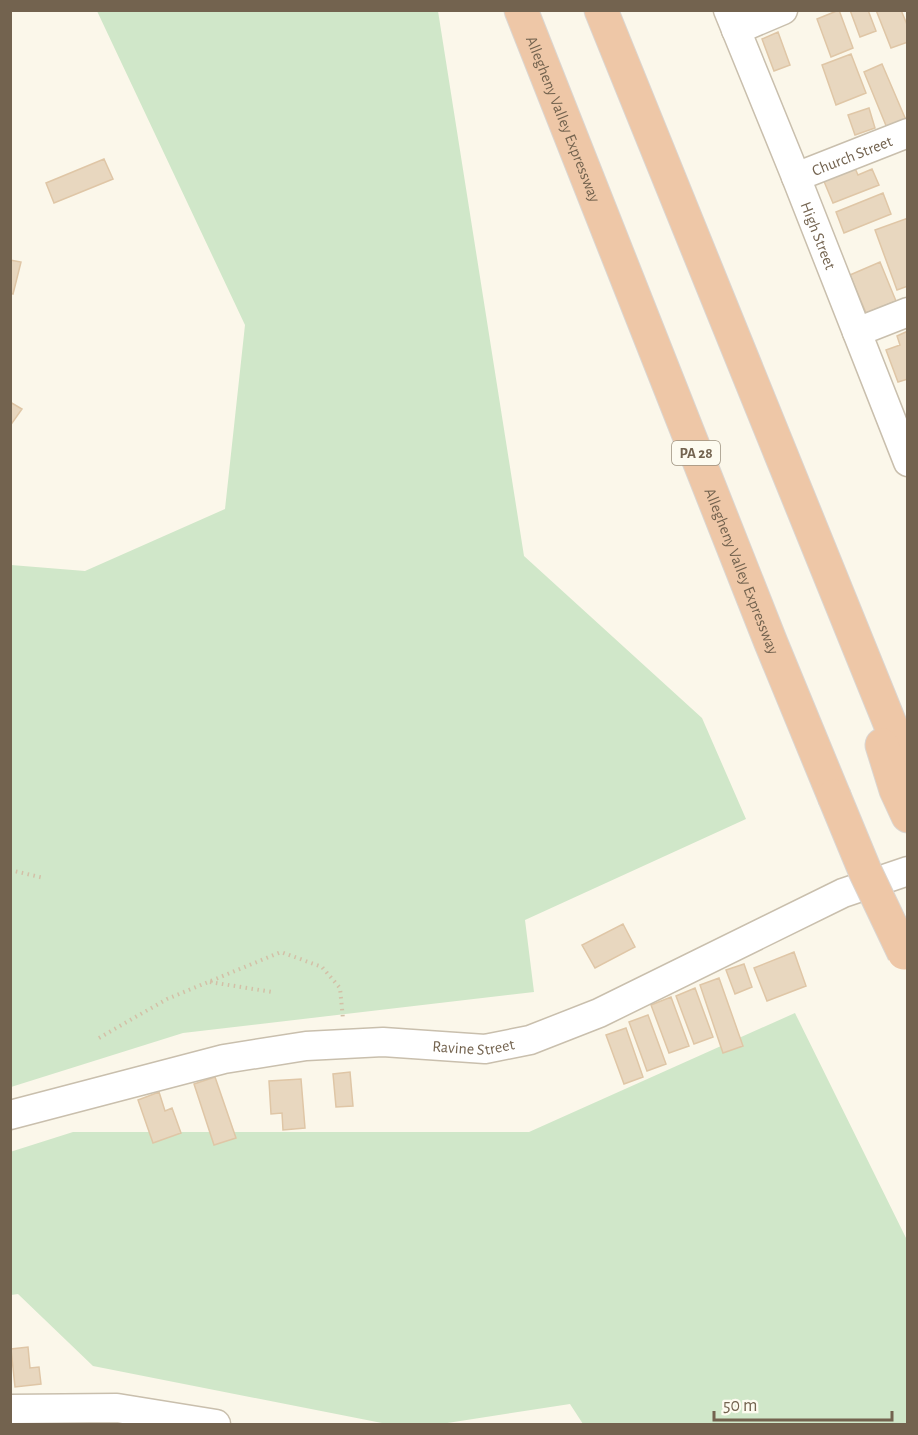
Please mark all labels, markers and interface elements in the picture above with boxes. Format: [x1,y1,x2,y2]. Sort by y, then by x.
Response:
street label: Allegheny Valley Expressway [523,34,603,205]
street label: Church Street [810,133,895,179]
street label: High Street [798,200,838,272]
road number: PA 28 [672,441,720,465]
street label: Allegheny Valley Expressway [702,486,782,657]
street label: Ravine Street [432,1036,516,1058]
scale bar [714,1384,892,1422]
text: 50 m [723,1397,757,1415]

